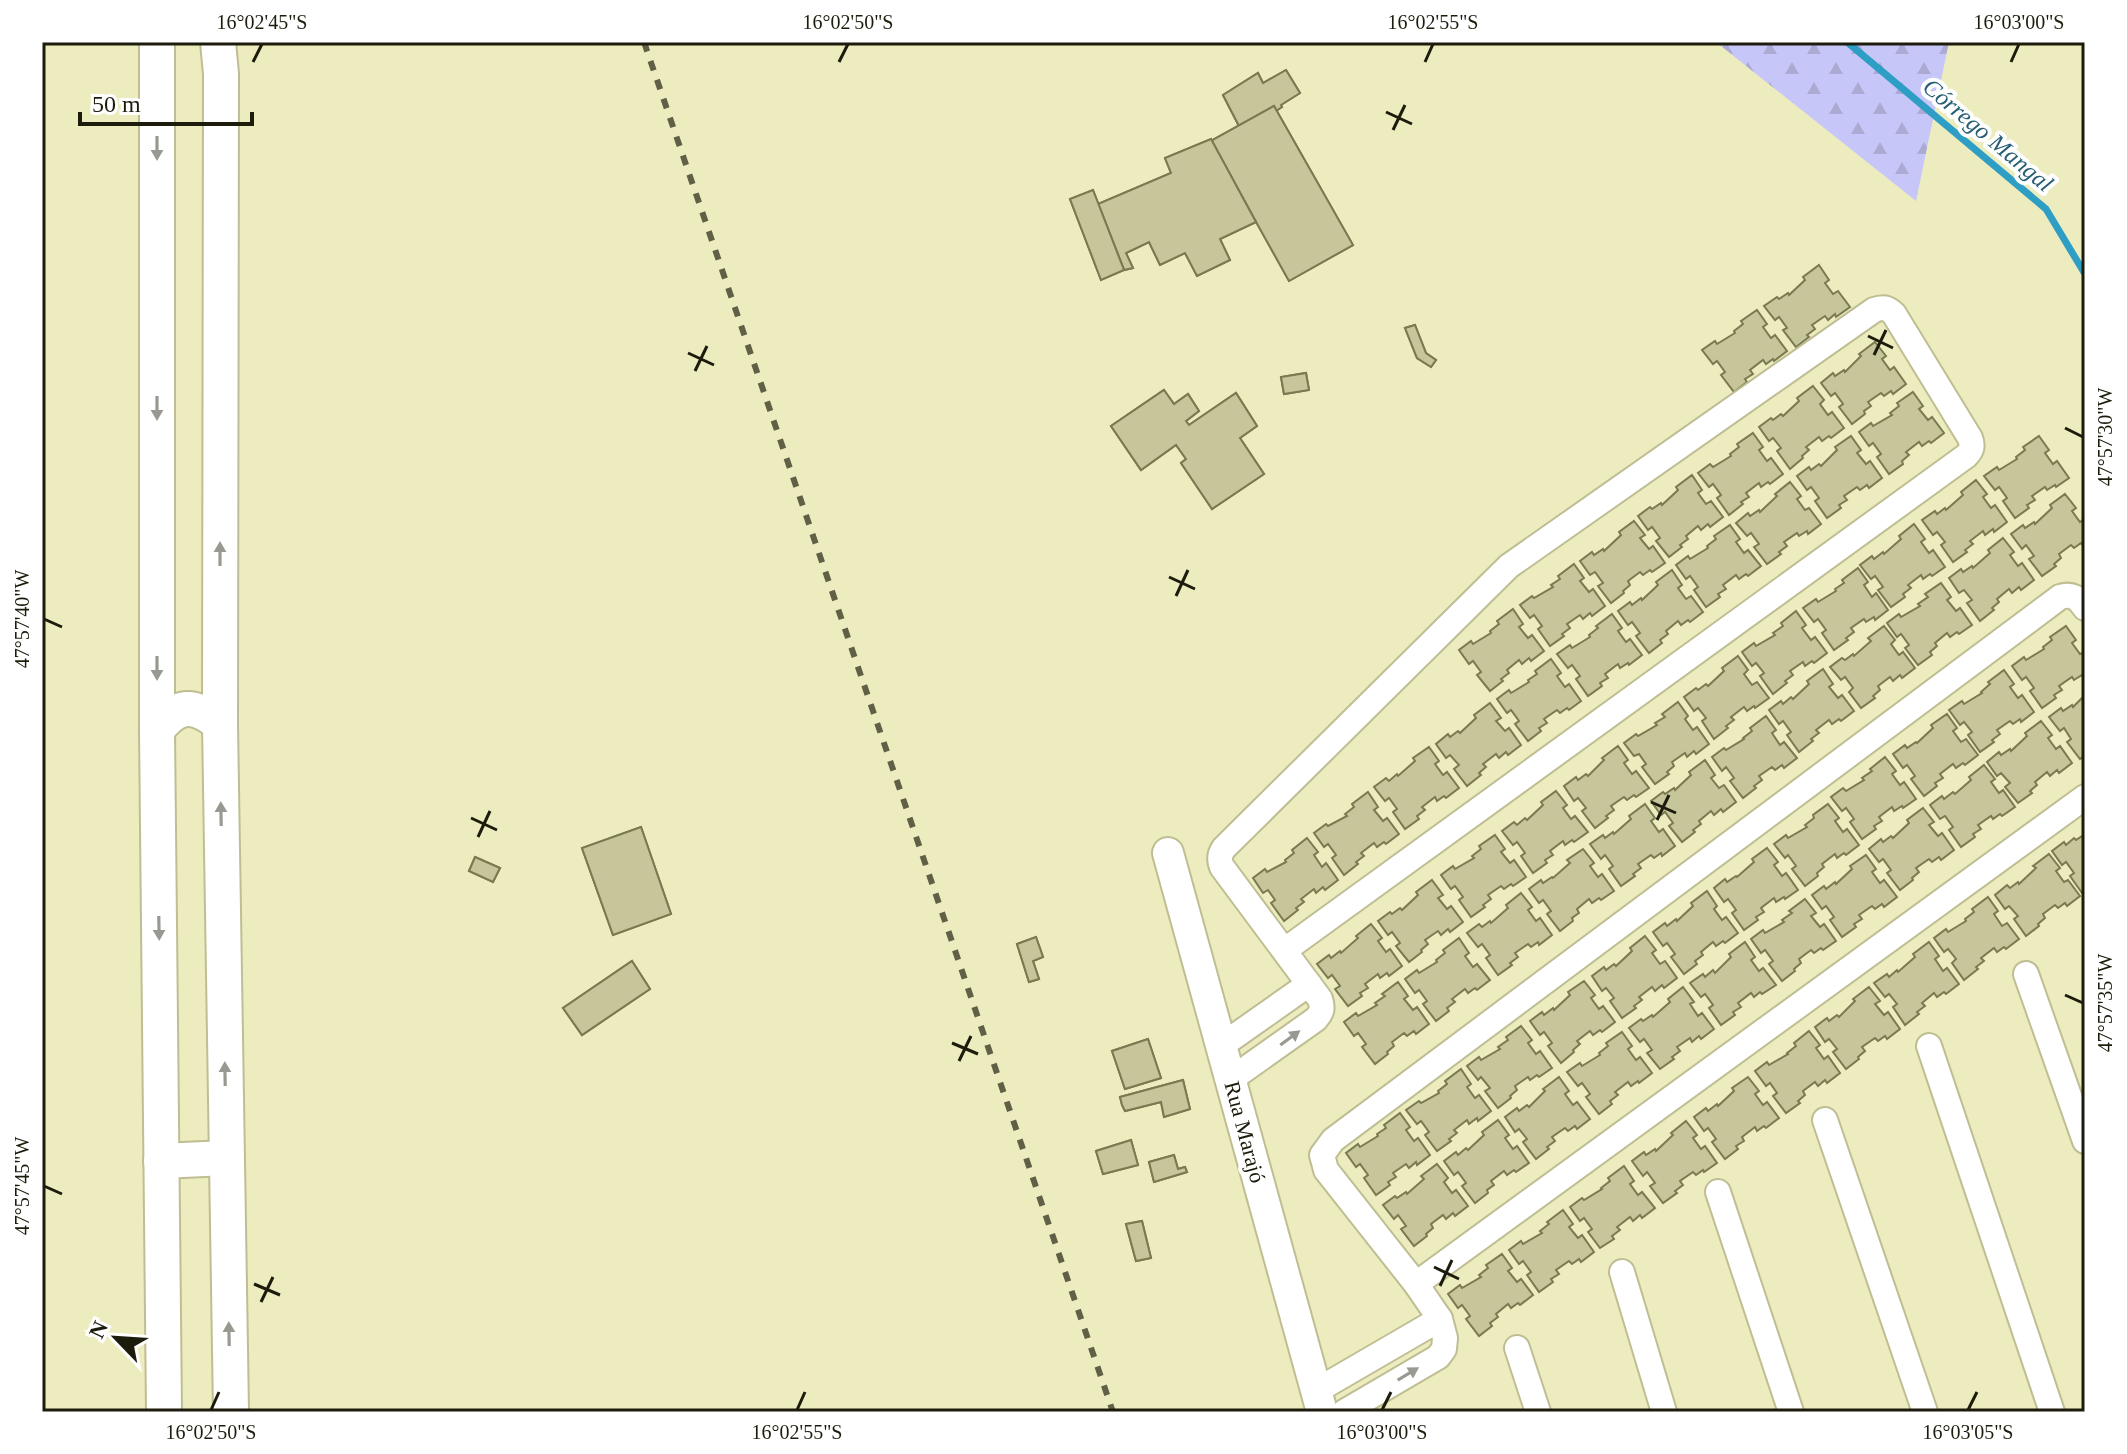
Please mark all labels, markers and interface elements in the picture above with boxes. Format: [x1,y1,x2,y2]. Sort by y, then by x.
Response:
text: 16°02'45"S [217,11,307,33]
text: 16°02'50"S [803,11,893,33]
text: 16°02'55"S [1388,11,1478,33]
text: 16°03'00"S [1974,11,2064,33]
water label: Córrego Mangal [1918,73,2058,197]
scale bar [80,76,252,126]
text: 50 m [92,91,141,117]
one-way arrow [151,136,163,161]
text: 47°57'30"W [2094,388,2116,486]
one-way arrow [151,396,163,421]
one-way arrow [214,541,226,566]
text: 47°57'40"W [11,570,33,668]
one-way arrow [151,656,163,681]
one-way arrow [214,801,227,826]
one-way arrow [153,916,165,941]
text: 47°57'35"W [2094,954,2116,1052]
one-way arrow [1279,1031,1300,1046]
one-way arrow [219,1061,231,1086]
street label: Rua Marajó [1219,1078,1271,1186]
text: 47°57'45"W [11,1137,33,1235]
north arrow [76,1298,156,1378]
text: N [84,1317,113,1342]
one-way arrow [223,1321,236,1346]
one-way arrow [1397,1367,1419,1381]
text: 16°02'50"S [166,1421,256,1443]
text: 16°02'55"S [752,1421,842,1443]
text: 16°03'00"S [1337,1421,1427,1443]
text: 16°03'05"S [1923,1421,2013,1443]

